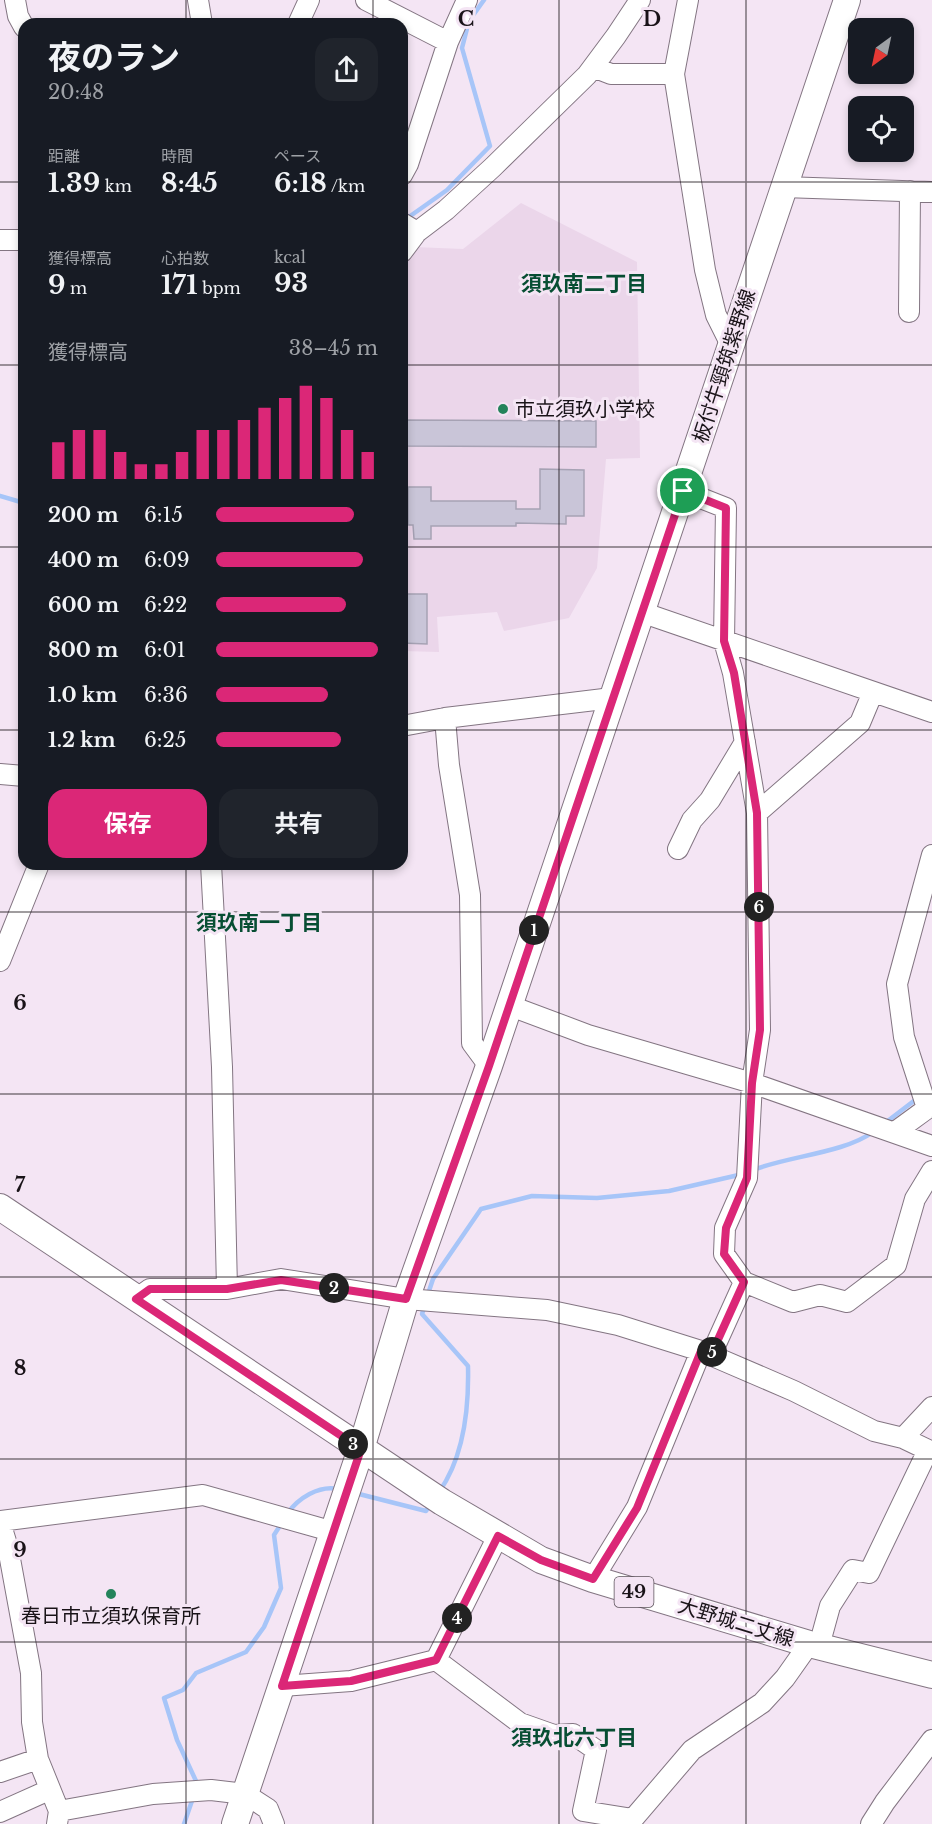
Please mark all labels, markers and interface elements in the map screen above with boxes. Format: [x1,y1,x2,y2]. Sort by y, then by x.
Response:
text: C [458,7,474,31]
text: D [643,7,661,31]
north arrow [848,18,914,84]
map controls [848,18,914,162]
text: 夜のラン [48,37,180,78]
button: share [315,38,378,101]
text: 20:48 [48,80,104,104]
button: locate [848,96,914,162]
text: 距離 [48,146,80,166]
text: 時間 [161,146,193,166]
text: ペース [274,146,321,166]
text: 1.39 [48,167,100,199]
text: 8:45 [161,167,218,199]
text: 6:18 [274,167,327,199]
text: km [100,176,132,196]
text: /km [327,176,365,196]
text: kcal [274,247,306,267]
text: 獲得標高 [48,248,112,268]
text: 心拍数 [161,248,209,268]
text: 93 [274,267,308,299]
text: 9 [48,269,66,301]
text: 171 [161,269,198,301]
district label: 須玖南二丁目 [521,271,647,297]
text: m [66,278,87,298]
text: bpm [198,278,241,298]
street label: 板付牛頸筑紫野線 [688,286,760,446]
text: 38–45 m [289,336,378,360]
text: 獲得標高 [48,340,128,364]
place label: 市立須玖小学校 [515,397,655,421]
marker: 市立須玖小学校 [496,402,510,416]
pin [657,465,708,516]
icon: arrive [666,474,699,507]
text: 200 m [48,503,119,527]
text: 6:15 [144,503,183,527]
text: 400 m [48,548,119,572]
text: 6:09 [144,548,190,572]
text: 600 m [48,593,119,617]
text: 6:22 [144,593,187,617]
text: 800 m [48,638,118,662]
text: 6:01 [144,638,186,662]
text: 1.0 km [48,683,117,707]
text: 6:36 [144,683,188,707]
text: 1.2 km [48,728,116,752]
text: 6:25 [144,728,186,752]
button: 保存 [48,789,207,858]
button: 共有 [219,789,378,858]
pin: 6 [744,892,774,922]
text: 6 [754,897,764,917]
district label: 須玖南一丁目 [196,910,322,936]
pin: 1 [519,915,549,945]
text: 1 [531,920,537,940]
text: 6 [13,991,27,1015]
text: 7 [15,1173,26,1197]
pin: 2 [319,1273,349,1303]
text: 2 [329,1278,339,1298]
pin: 5 [697,1337,727,1367]
text: 5 [707,1342,717,1362]
text: 8 [14,1356,26,1380]
pin: 3 [338,1429,368,1459]
text: 3 [348,1434,358,1454]
text: 9 [13,1538,27,1562]
road number: 49 [614,1577,654,1607]
marker: 春日市立須玖保育所 [104,1587,118,1601]
street label: 大野城二丈線 [675,1593,797,1651]
pin: 4 [442,1603,472,1633]
place label: 春日市立須玖保育所 [21,1604,201,1628]
text: 4 [452,1608,462,1628]
district label: 須玖北六丁目 [511,1725,637,1751]

